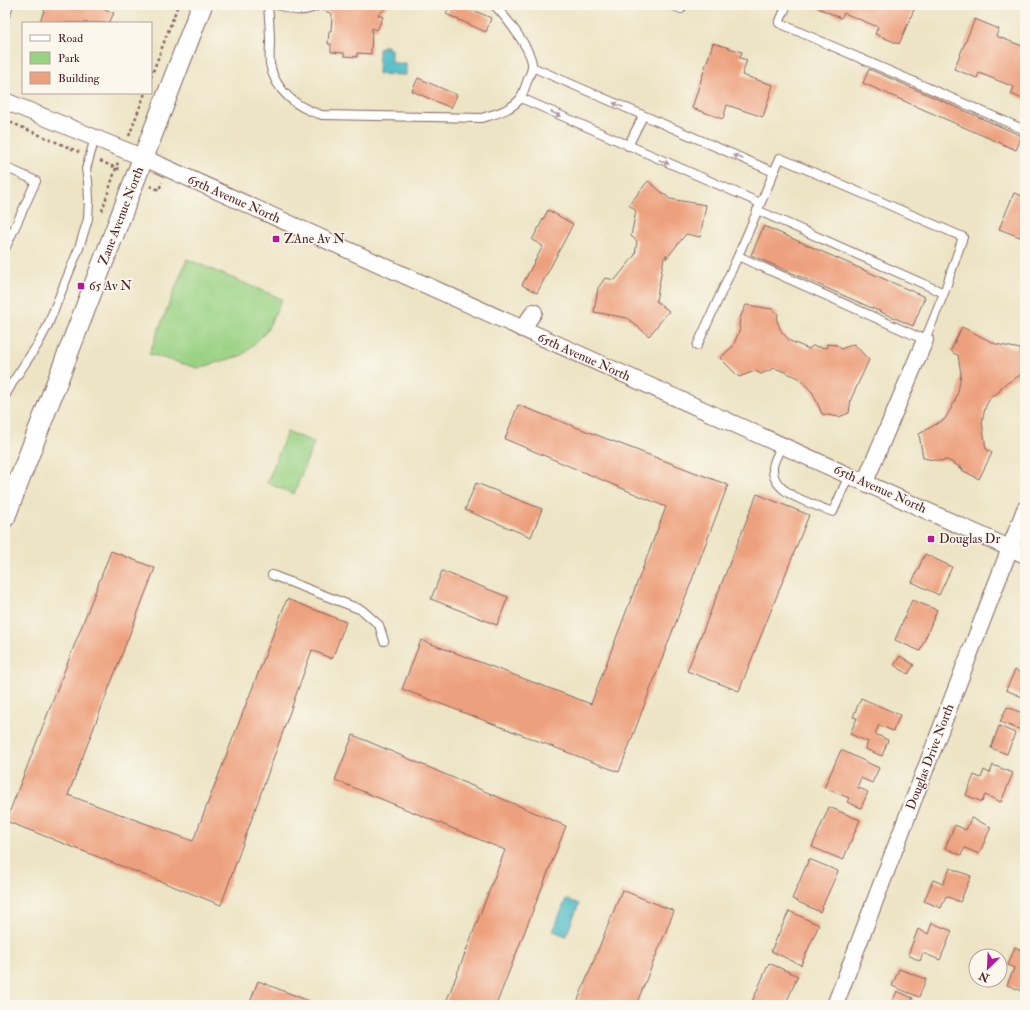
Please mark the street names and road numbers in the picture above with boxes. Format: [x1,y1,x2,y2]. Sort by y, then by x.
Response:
street label: Zane Avenue North [95,165,147,267]
street label: 65th Avenue North [185,171,283,227]
street label: 65th Avenue North [535,329,633,385]
street label: 65th Avenue North [831,461,929,517]
street label: Douglas Drive North [902,702,958,812]

